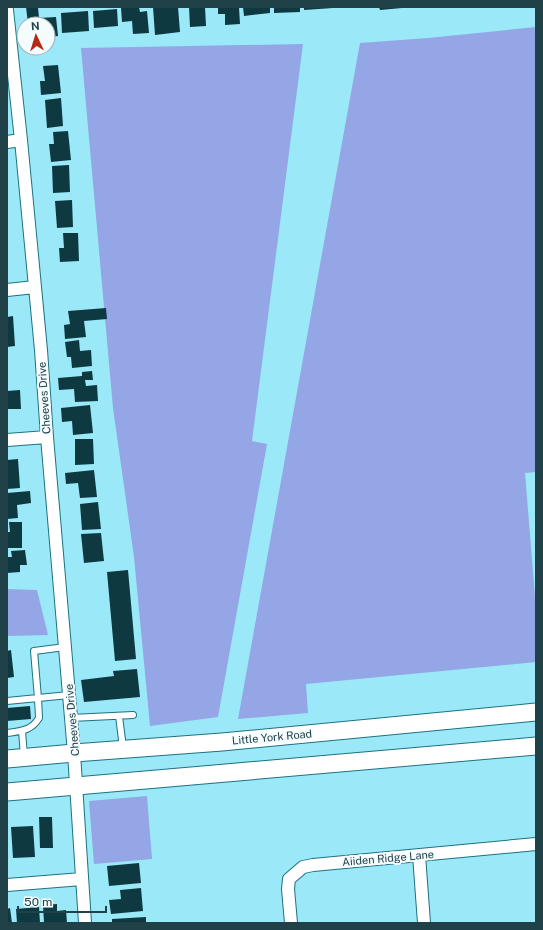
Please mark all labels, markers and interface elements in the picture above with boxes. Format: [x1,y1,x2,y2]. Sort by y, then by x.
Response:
north arrow [16,16,56,56]
text: N [31,20,40,32]
street label: Cheeves Drive [35,361,53,435]
street label: Cheeves Drive [63,683,81,757]
street label: Little York Road [231,728,313,746]
street label: Aiiden Ridge Lane [342,848,434,868]
scale bar [18,888,106,914]
text: 50 m [24,895,52,909]

